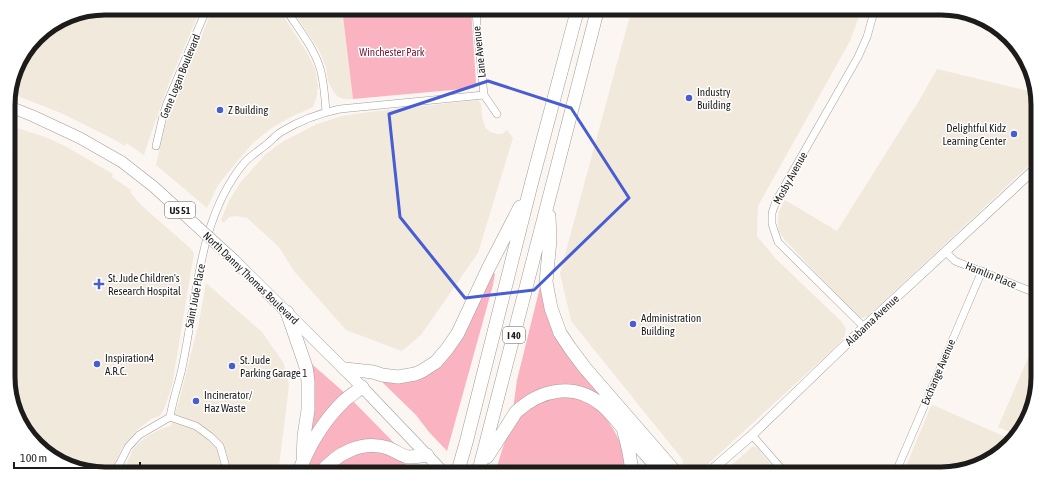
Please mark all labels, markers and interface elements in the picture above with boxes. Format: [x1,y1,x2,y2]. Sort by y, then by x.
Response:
street label: Lane Avenue [470,26,488,78]
street label: Gene Logan Boulevard [158,32,202,120]
park label: Winchester Park [359,46,425,58]
place label: Industry Building [697,86,731,111]
marker: Industry Building [684,93,694,103]
place label: Z Building [228,104,268,116]
marker: Z Building [215,105,225,115]
place label: Delightful Kidz Learning Center [942,122,1007,147]
marker: Delightful Kidz Learning Center [1009,129,1019,139]
street label: Mosby Avenue [771,150,809,206]
road number: US 51 [165,202,195,218]
street label: North Danny Thomas Boulevard [201,229,301,327]
street label: Hamlin Place [964,259,1018,291]
street label: Saint Jude Place [183,263,207,329]
place label: St. Jude Children's Research Hospital [108,272,181,297]
marker: St. Jude Children's Research Hospital [93,278,105,290]
street label: Alabama Avenue [843,292,901,348]
place label: Administration Building [641,312,701,337]
marker: Administration Building [628,319,638,329]
road number: I 40 [503,327,525,343]
street label: Exchange Avenue [919,337,957,407]
place label: Inspiration4 A.R.C. [105,352,154,377]
place label: St. Jude Parking Garage 1 [240,354,307,379]
marker: Inspiration4 A.R.C. [92,359,102,369]
marker: St. Jude Parking Garage 1 [227,361,237,371]
place label: Incinerator/ Haz Waste [204,389,253,414]
marker: Incinerator/ Haz Waste [191,396,201,406]
scale bar [14,444,140,470]
text: 100 m [20,451,47,465]

